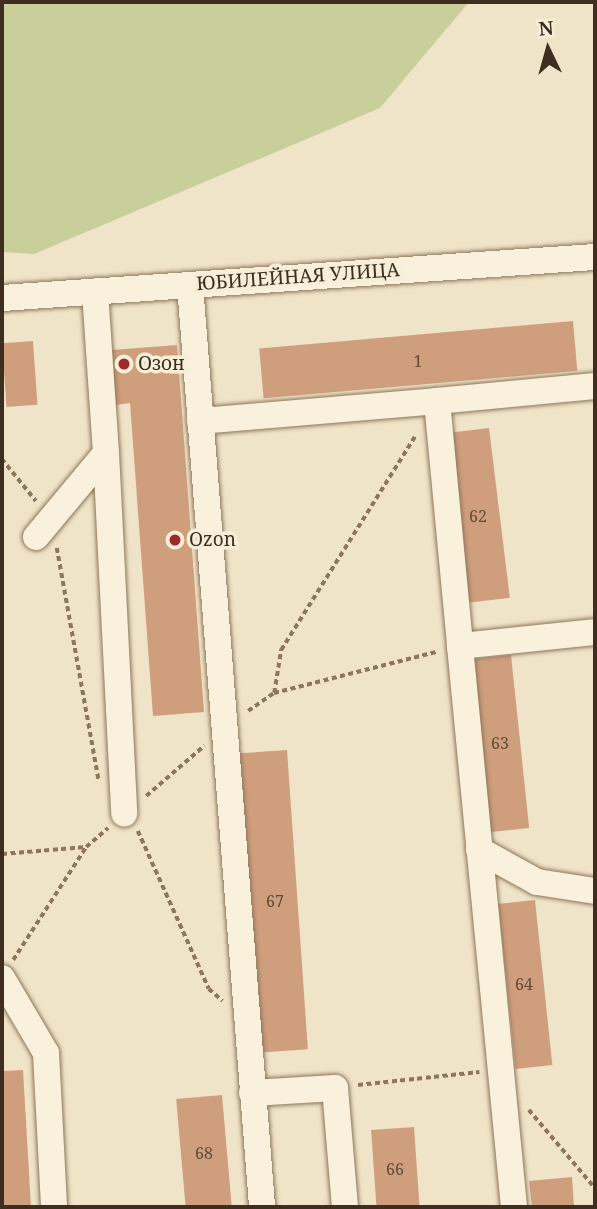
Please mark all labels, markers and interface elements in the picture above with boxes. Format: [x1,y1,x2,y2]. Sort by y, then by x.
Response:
north arrow [513,14,583,84]
text: N [538,14,555,42]
street label: ЮБИЛЕЙНАЯ УЛИЦА [196,259,400,295]
house number: 1 [414,351,422,371]
place label: Озон [138,353,185,375]
marker: Озон [116,356,132,372]
house number: 62 [469,506,487,526]
place label: Ozon [189,529,236,551]
marker: Ozon [167,532,183,548]
house number: 63 [491,733,509,753]
house number: 67 [266,891,284,911]
house number: 64 [515,974,533,994]
house number: 68 [195,1143,213,1163]
house number: 66 [386,1159,404,1179]

